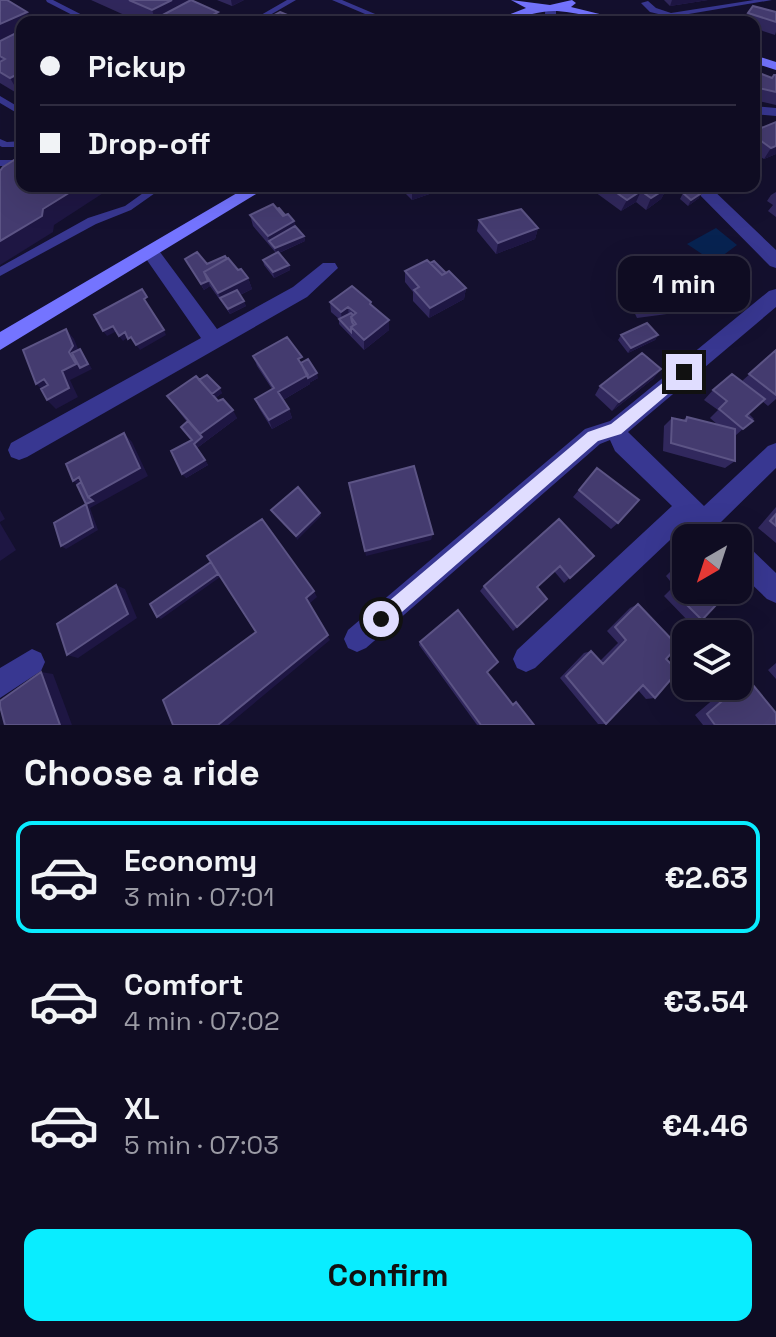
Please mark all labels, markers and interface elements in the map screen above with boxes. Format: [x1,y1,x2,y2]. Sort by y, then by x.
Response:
text: Pickup [88,47,186,86]
text: Drop-off [88,124,211,163]
callout: 1 min [618,256,750,312]
text: 1 min [652,267,716,301]
route end [666,354,702,390]
north arrow [672,524,752,604]
map controls [672,524,752,700]
route start [363,601,399,637]
button: layers [672,620,752,700]
text: Choose a ride [24,750,260,796]
icon: car [28,841,100,913]
text: Economy [124,841,257,880]
text: €2.63 [664,858,748,897]
text: 3 min · 07:01 [124,880,274,914]
icon: car [28,965,100,1037]
text: Comfort [124,965,243,1004]
text: €3.54 [663,982,748,1021]
text: 4 min · 07:02 [124,1004,280,1038]
icon: car [28,1089,100,1161]
text: XL [124,1089,160,1128]
text: €4.46 [662,1106,748,1145]
text: 5 min · 07:03 [124,1128,279,1162]
button: Confirm [24,1229,752,1321]

